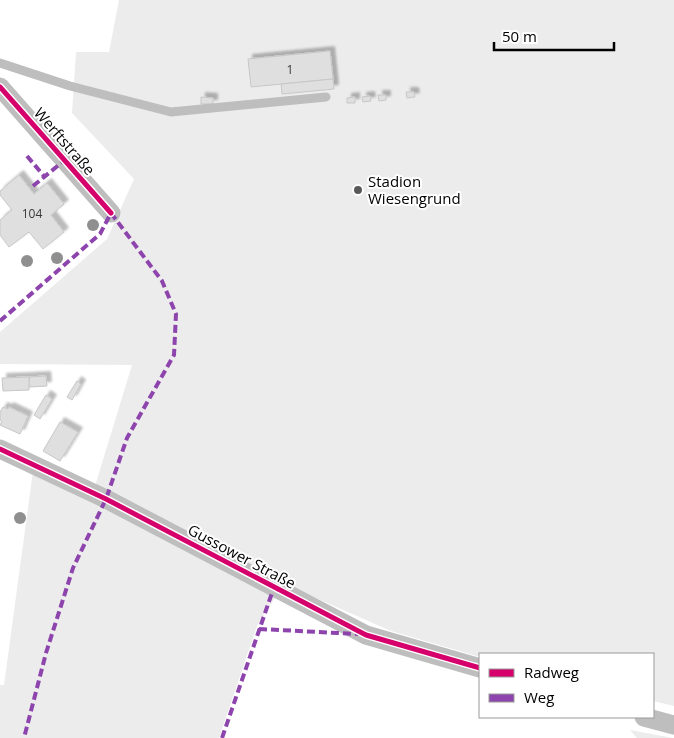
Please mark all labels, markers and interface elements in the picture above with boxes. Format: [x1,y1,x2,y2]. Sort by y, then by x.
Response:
scale bar [494,20,614,52]
text: 50 m [502,26,537,46]
house number: 1 [287,61,293,78]
street label: Werftstraße [30,103,100,179]
place label: Stadion Wiesengrund [368,171,461,208]
marker: Stadion Wiesengrund [352,184,364,196]
house number: 104 [22,205,42,222]
street label: Gussower Straße [185,519,299,593]
legend [479,653,654,718]
text: Radweg [524,662,579,682]
text: Weg [524,687,554,707]

